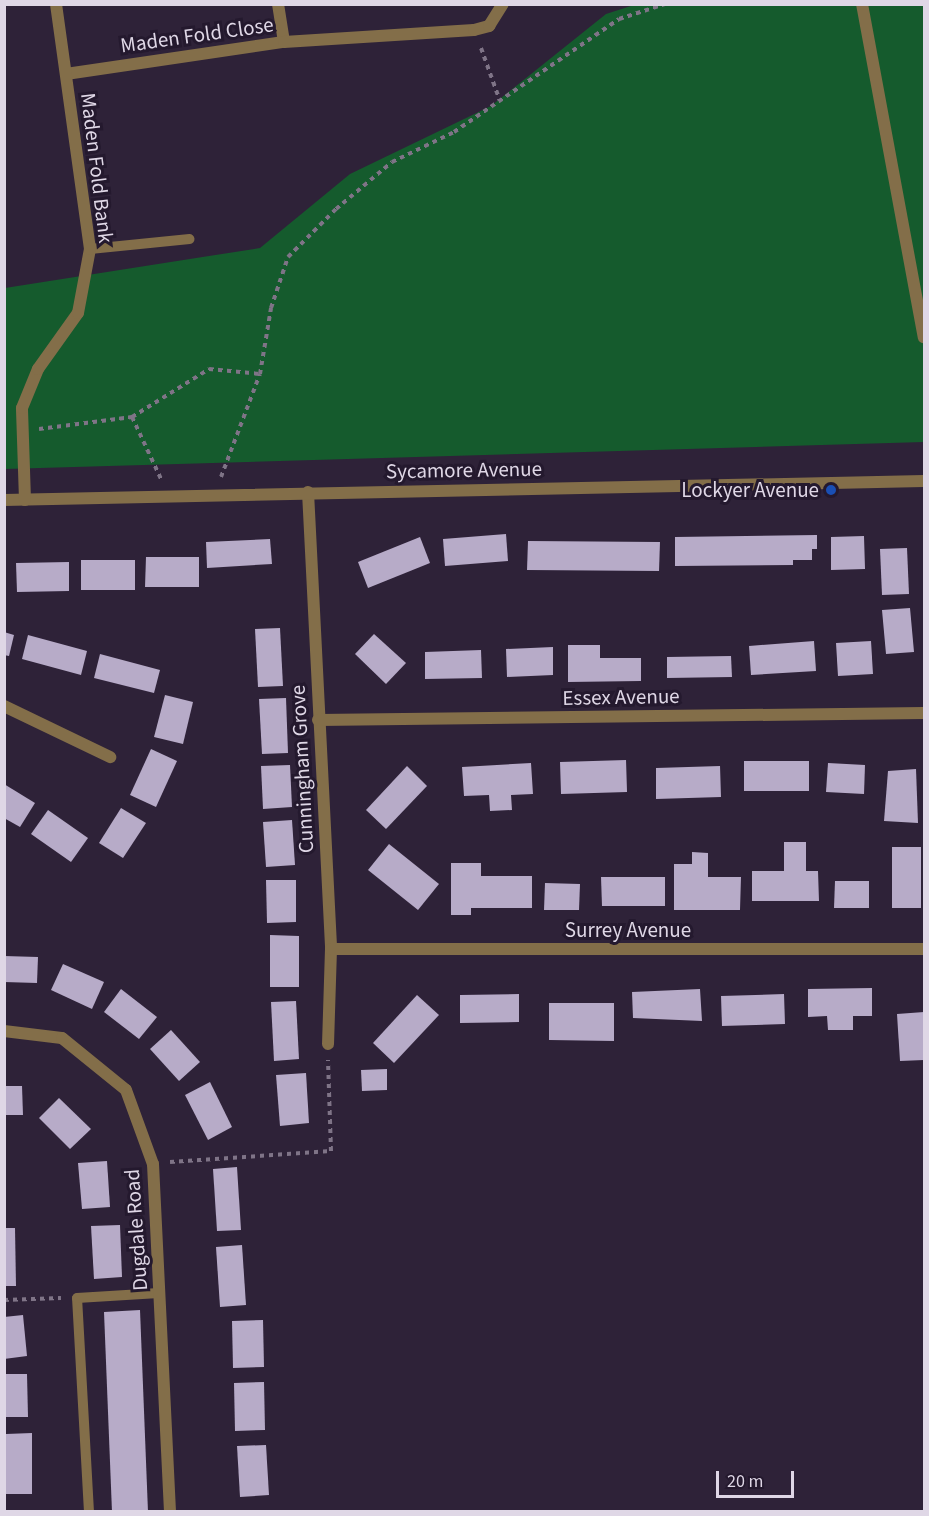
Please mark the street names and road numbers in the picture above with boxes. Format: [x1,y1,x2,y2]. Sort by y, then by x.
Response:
street label: Maden Fold Close [119,12,275,58]
street label: Maden Fold Bank [75,91,119,245]
street label: Sycamore Avenue [386,456,542,484]
street label: Essex Avenue [562,683,680,711]
street label: Cunningham Grove [285,684,319,854]
street label: Surrey Avenue [565,917,691,943]
street label: Dugdale Road [119,1168,153,1292]

